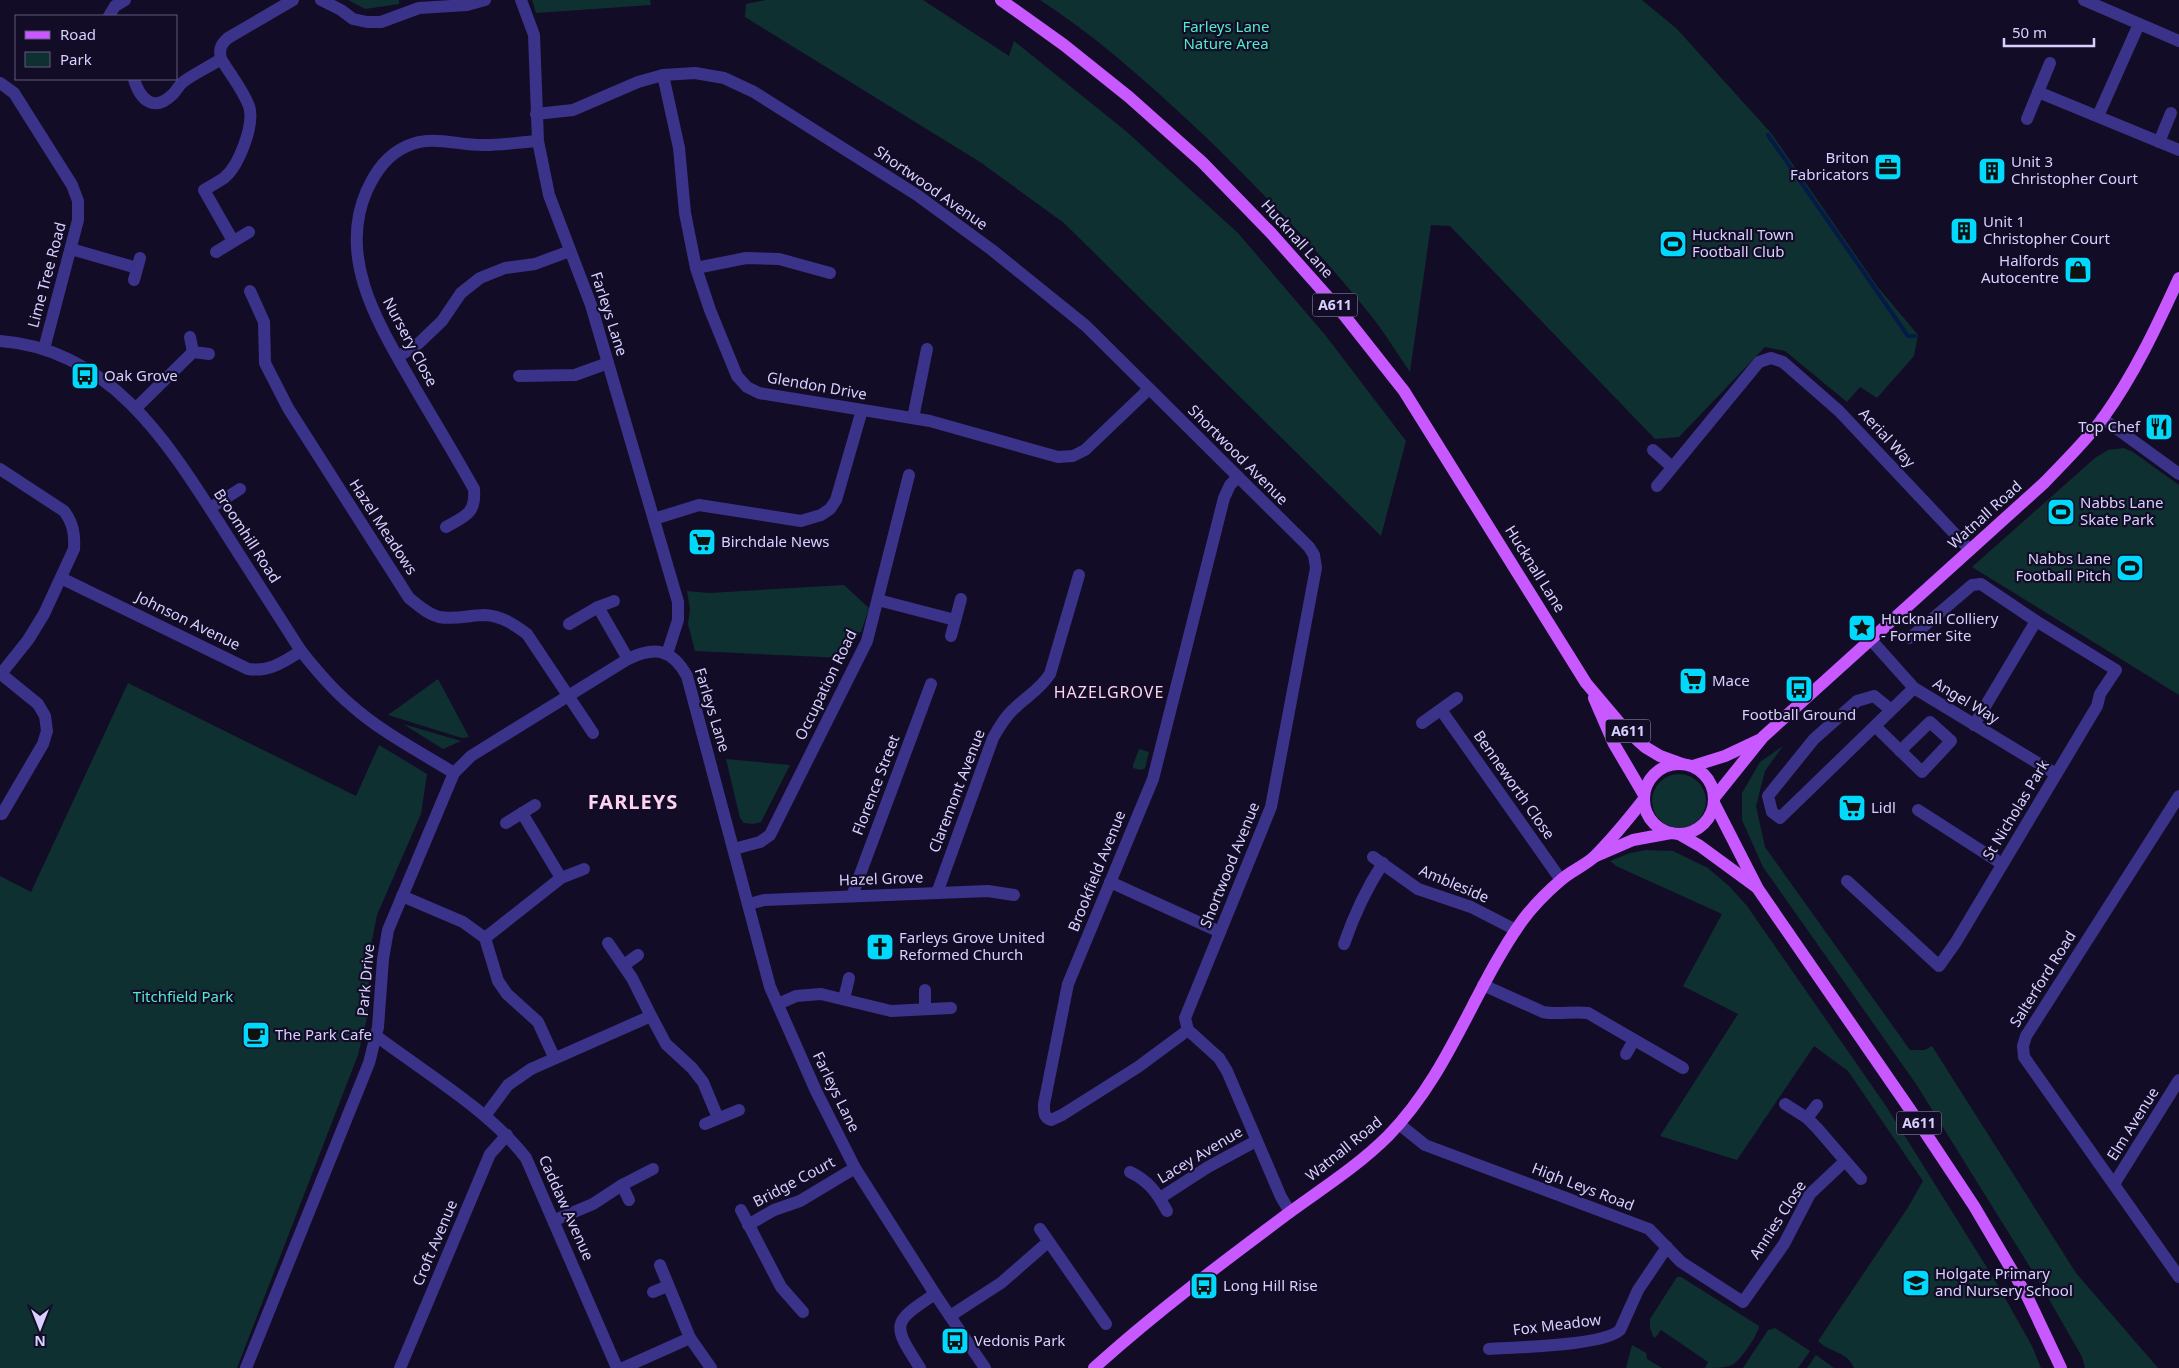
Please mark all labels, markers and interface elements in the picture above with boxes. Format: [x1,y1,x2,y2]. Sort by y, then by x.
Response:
legend [15,15,178,80]
scale bar [2004,15,2094,47]
park label: Farleys Lane Nature Area [1182,16,1270,53]
text: 50 m [2012,22,2047,42]
text: Road [60,24,96,44]
text: Park [60,49,92,69]
street label: Shortwood Avenue [871,141,992,234]
place label: Briton Fabricators [1790,147,1869,184]
place label: Unit 3 Christopher Court [2011,151,2139,188]
office icon: Briton Fabricators [1873,152,1903,182]
building icon: Unit 3 Christopher Court [1977,156,2007,186]
street label: Hucknall Lane [1257,195,1338,282]
place label: Unit 1 Christopher Court [1983,211,2111,248]
building icon: Unit 1 Christopher Court [1949,216,1979,246]
street label: Lime Tree Road [22,220,70,330]
place label: Hucknall Town Football Club [1692,224,1794,261]
sports icon: Hucknall Town Football Club [1658,229,1688,259]
place label: Halfords Autocentre [1981,250,2059,287]
shop icon: Halfords Autocentre [2063,255,2093,285]
street label: Farleys Lane [587,269,633,358]
street label: Nursery Close [379,293,443,390]
road number: A611 [1312,294,1358,316]
bus stop icon: Oak Grove [70,361,100,391]
place label: Oak Grove [104,365,178,385]
street label: Glendon Drive [766,366,869,404]
street label: Shortwood Avenue [1184,400,1293,509]
street label: Aerial Way [1855,403,1921,471]
restaurant icon: Top Chef [2144,412,2174,442]
place label: Top Chef [2078,416,2141,436]
street label: Hazel Meadows [345,475,422,578]
street label: Watnall Road [1943,476,2026,553]
street label: Broomhill Road [210,484,286,586]
place label: Nabbs Lane Skate Park [2080,492,2163,529]
sports icon: Nabbs Lane Skate Park [2046,497,2076,527]
street label: Hucknall Lane [1501,521,1571,616]
supermarket icon: Birchdale News [687,527,717,557]
place label: Birchdale News [721,531,829,551]
place label: Nabbs Lane Football Pitch [2016,548,2111,585]
sports icon: Nabbs Lane Football Pitch [2115,553,2145,583]
street label: Johnson Avenue [131,585,244,654]
place label: Hucknall Colliery - Former Site [1881,608,1999,645]
place icon: Hucknall Colliery - Former Site [1847,613,1877,643]
street label: Occupation Road [790,626,861,743]
street label: Farleys Lane [691,665,735,754]
supermarket icon: Mace [1678,666,1708,696]
place label: Mace [1712,670,1750,690]
street label: Angel Way [1930,673,2004,728]
bus stop icon: Football Ground [1784,674,1814,704]
district label: HAZELGROVE [1054,681,1164,703]
place label: Football Ground [1742,704,1856,724]
road number: A611 [1606,719,1650,742]
street label: Claremont Avenue [923,726,989,855]
street label: Benneworth Close [1470,726,1560,843]
street label: Florence Street [847,731,904,838]
street label: St Nicholas Park [1977,756,2053,863]
district label: FARLEYS [588,788,678,815]
supermarket icon: Lidl [1837,793,1867,823]
place label: Lidl [1871,797,1896,817]
street label: Shortwood Avenue [1195,799,1263,930]
street label: Brookfield Avenue [1063,807,1130,934]
street label: Ambleside [1416,859,1492,907]
street label: Hazel Grove [838,867,924,889]
place label: Farleys Grove United Reformed Church [899,927,1045,964]
street label: Salterford Road [2005,927,2080,1030]
church icon: Farleys Grove United Reformed Church [865,932,895,962]
street label: Park Drive [352,943,378,1017]
park label: Titchfield Park [133,986,233,1006]
cafe icon: The Park Cafe [241,1020,271,1050]
place label: The Park Cafe [275,1024,372,1044]
street label: Farleys Lane [809,1048,865,1135]
street label: Elm Avenue [2102,1083,2163,1164]
street label: Watnall Road [1301,1111,1386,1185]
road number: A611 [1896,1112,1942,1134]
street label: Lacey Avenue [1153,1121,1246,1187]
street label: Bridge Court [749,1151,839,1211]
street label: Caddaw Avenue [535,1152,599,1263]
street label: High Leys Road [1529,1157,1637,1215]
street label: Annies Close [1744,1176,1810,1262]
street label: Croft Avenue [407,1197,461,1289]
place label: Holgate Primary and Nursery School [1935,1263,2073,1300]
school or university icon: Holgate Primary and Nursery School [1901,1268,1931,1298]
bus stop icon: Long Hill Rise [1189,1271,1219,1301]
place label: Long Hill Rise [1223,1275,1318,1295]
north arrow [15,1303,65,1353]
street label: Fox Meadow [1512,1309,1602,1339]
bus stop icon: Vedonis Park [940,1326,970,1356]
place label: Vedonis Park [974,1330,1065,1350]
text: N [34,1332,46,1351]

